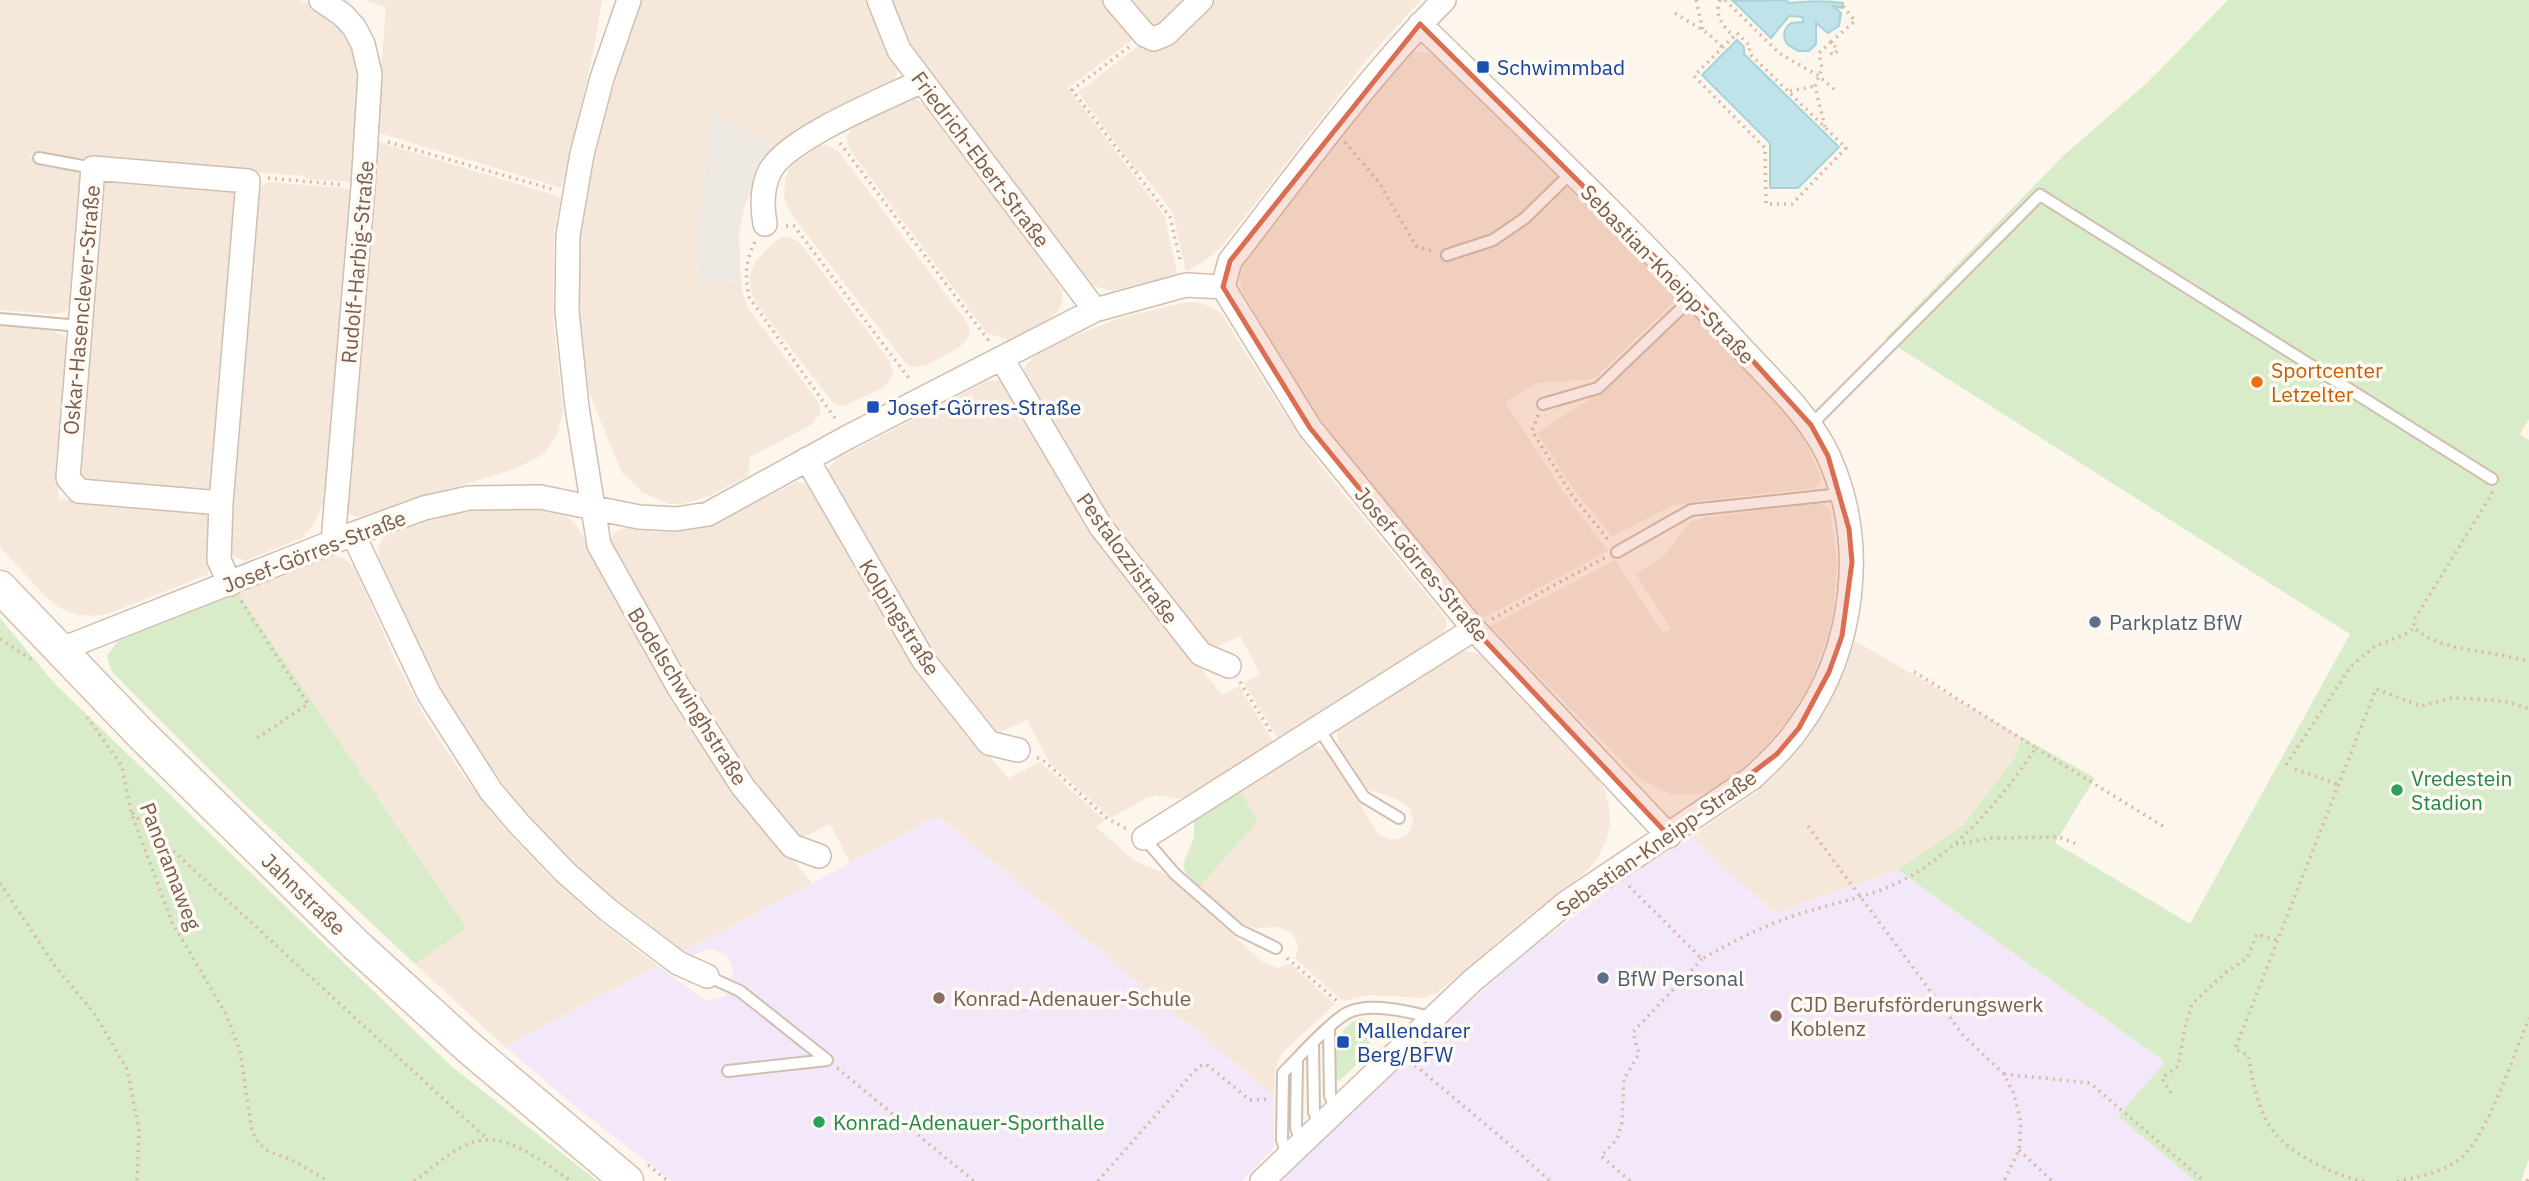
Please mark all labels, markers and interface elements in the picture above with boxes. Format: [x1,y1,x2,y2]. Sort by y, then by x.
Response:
place label: Schwimmbad [1497,53,1625,81]
marker: Schwimmbad [1475,59,1491,75]
street label: Friedrich-Ebert-Straße [905,65,1057,253]
street label: Rudolf-Harbig-Straße [334,159,380,365]
street label: Sebastian-Kneipp-Straße [1575,178,1761,370]
street label: Oskar-Hasenclever-Straße [56,184,106,436]
place label: Sportcenter Letzelter [2271,356,2383,408]
marker: Sportcenter Letzelter [2249,374,2265,390]
place label: Josef-Görres-Straße [887,393,1081,421]
marker: Josef-Görres-Straße [865,399,881,415]
street label: Josef-Görres-Straße [1349,481,1495,647]
street label: Pestalozzistraße [1071,487,1185,629]
street label: Josef-Görres-Straße [218,503,410,599]
street label: Kolpingstraße [853,554,947,680]
street label: Bodelschwinghstraße [622,602,754,790]
place label: Parkplatz BfW [2109,608,2243,636]
marker: Parkplatz BfW [2087,614,2103,630]
street label: Sebastian-Kneipp-Straße [1550,763,1762,923]
place label: Vredestein Stadion [2411,764,2512,816]
marker: Vredestein Stadion [2389,782,2405,798]
street label: Panoramaweg [134,798,208,934]
street label: Jahnstraße [256,847,352,941]
place label: BfW Personal [1617,964,1744,992]
marker: BfW Personal [1595,970,1611,986]
place label: Konrad-Adenauer-Schule [953,984,1191,1012]
marker: Konrad-Adenauer-Schule [931,990,947,1006]
place label: CJD Berufsförderungswerk Koblenz [1790,990,2043,1042]
marker: CJD Berufsförderungswerk Koblenz [1768,1008,1784,1024]
place label: Mallendarer Berg/BFW [1357,1016,1471,1068]
marker: Mallendarer Berg/BFW [1335,1034,1351,1050]
place label: Konrad-Adenauer-Sporthalle [833,1108,1105,1136]
marker: Konrad-Adenauer-Sporthalle [811,1114,827,1130]

